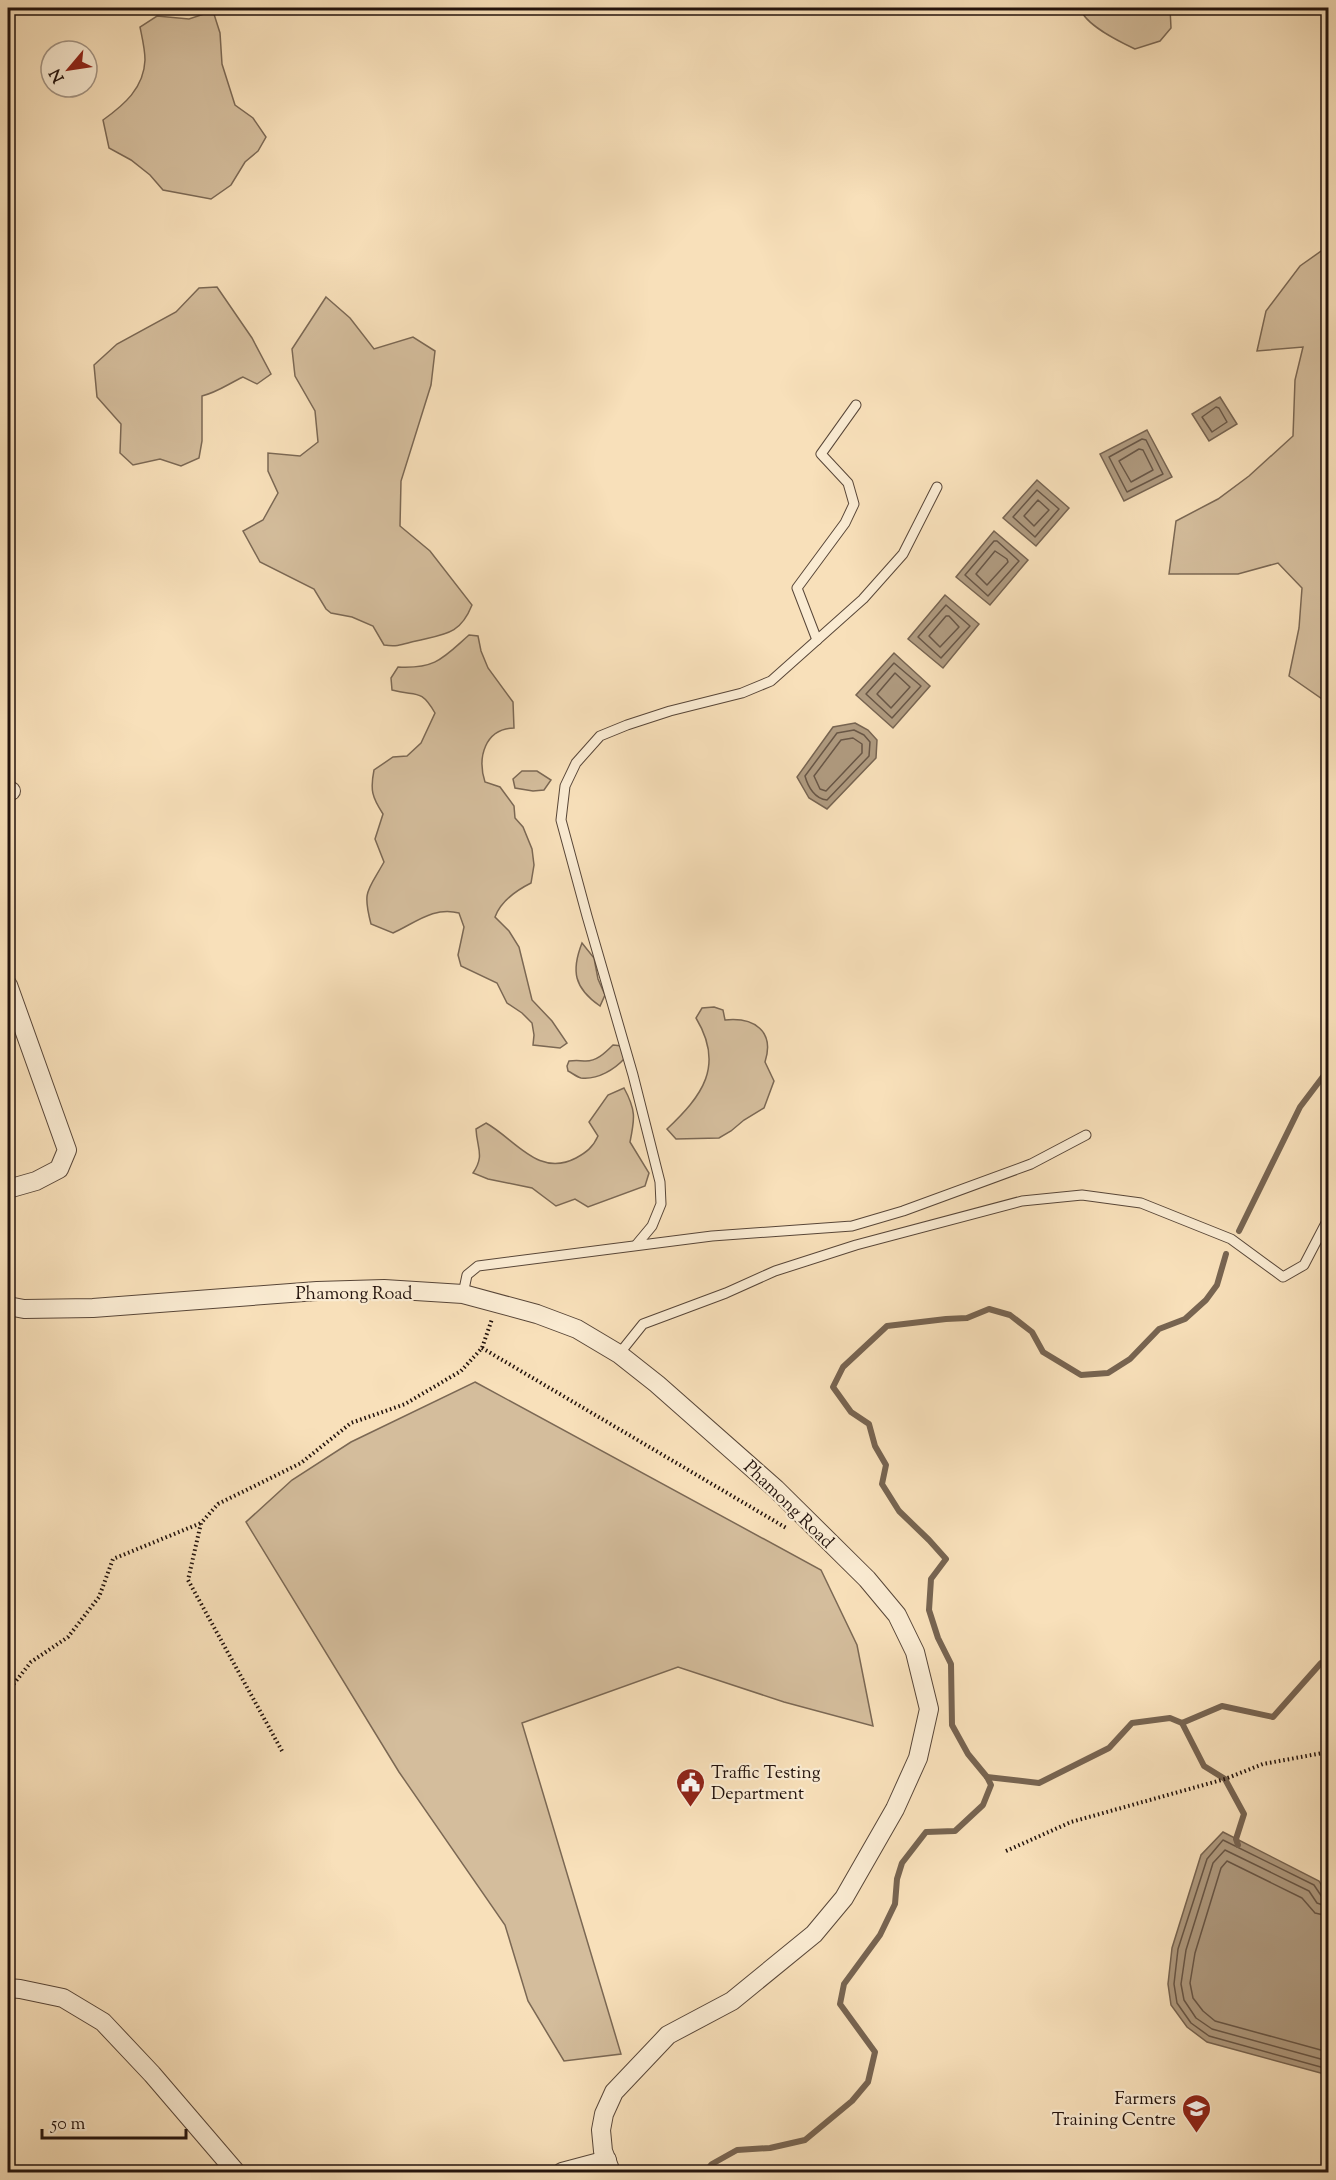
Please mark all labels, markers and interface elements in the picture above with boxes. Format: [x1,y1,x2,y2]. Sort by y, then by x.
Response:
north arrow [39,39,99,99]
text: N [45,64,71,86]
street label: Phamong Road [295,1282,413,1308]
street label: Phamong Road [736,1455,839,1555]
place label: Traffic Testing Department [711,1761,821,1808]
public building icon: Traffic Testing Department [674,1766,706,1808]
place label: Farmers Training Centre [1052,2087,1176,2134]
school or university icon: Farmers Training Centre [1181,2092,1213,2134]
scale bar [42,2102,186,2140]
text: 50 m [50,2112,86,2138]

